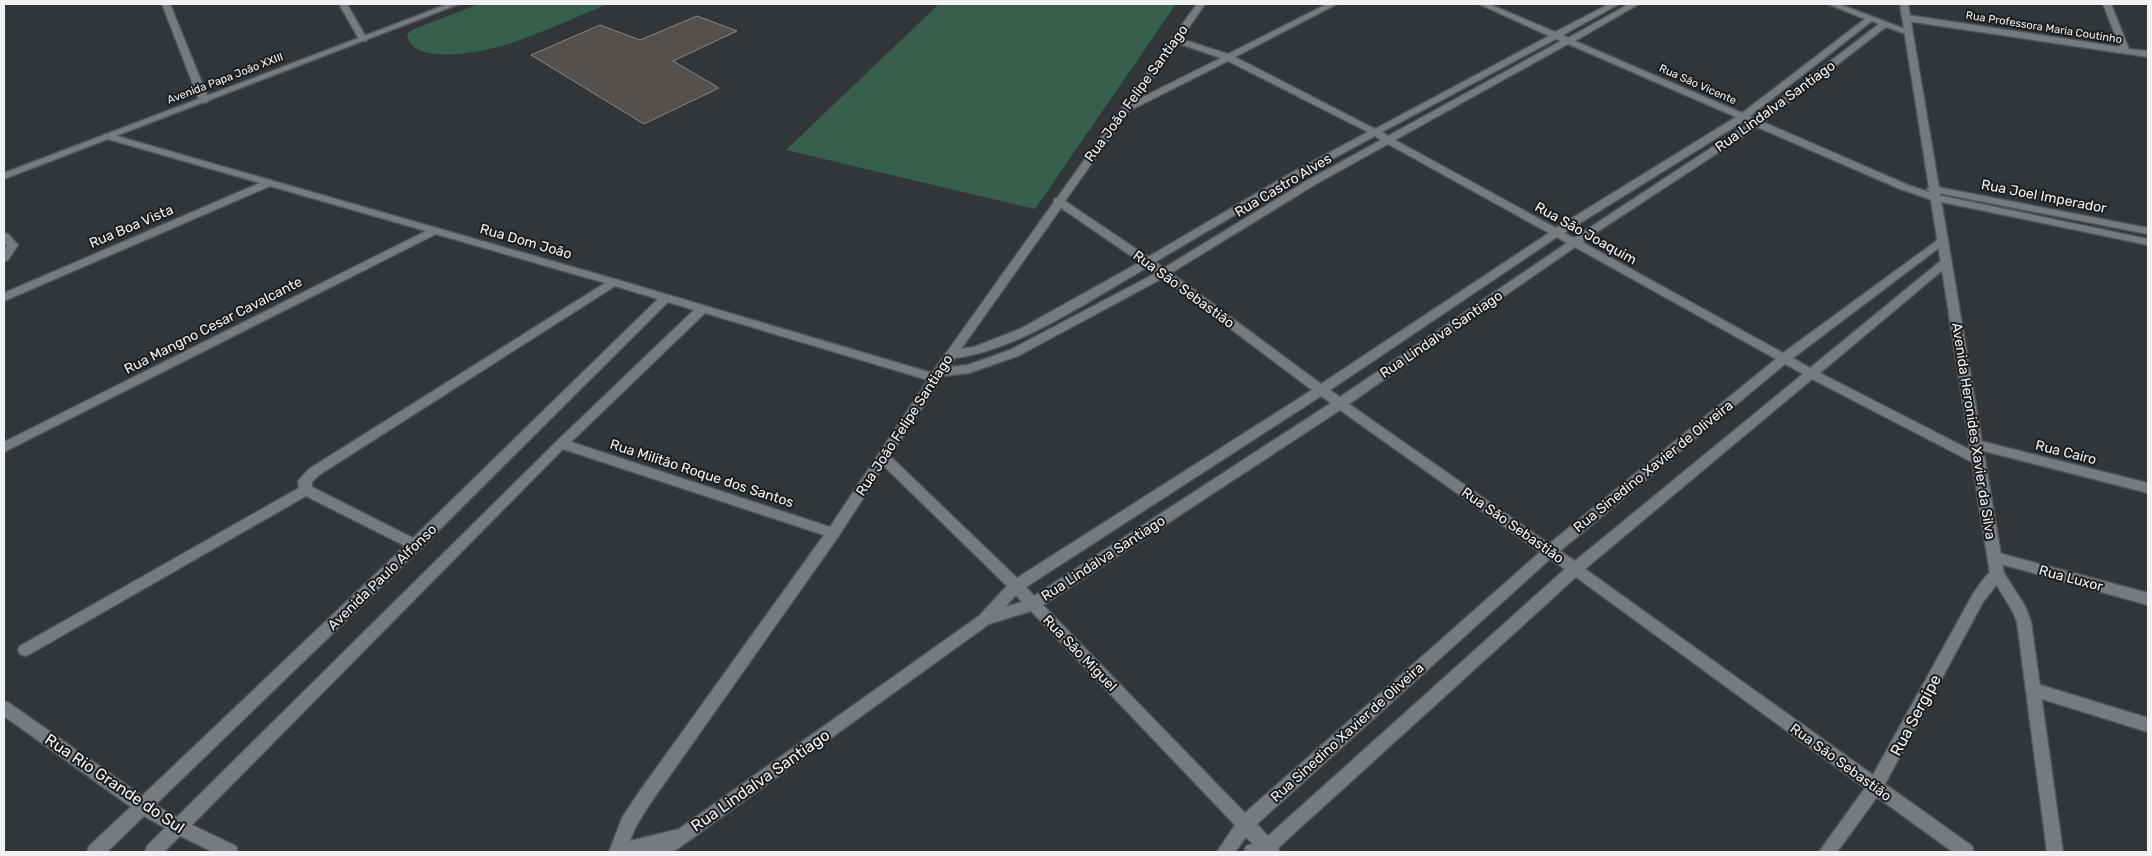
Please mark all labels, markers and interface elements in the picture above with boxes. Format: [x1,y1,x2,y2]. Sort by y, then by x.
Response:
street label: Rua Professora Maria Coutinho [1965,9,2123,46]
street label: Rua João Felipe Santiago [1081,22,1192,165]
street label: Avenida Papa João XXIII [165,50,285,107]
street label: Rua Lindalva Santiago [1712,57,1839,156]
street label: Rua São Vicente [1657,62,1739,107]
street label: Rua Castro Alves [1232,150,1335,221]
street label: Rua Joel Imperador [1980,176,2109,217]
street label: Rua São Joaquim [1532,198,1640,268]
street label: Rua Boa Vista [87,201,176,252]
street label: Rua Dom João [478,220,574,263]
street label: Rua São Sebastião [1130,247,1238,332]
street label: Rua Mangno Cesar Cavalcante [121,273,305,378]
street label: Rua Lindalva Santiago [1377,287,1506,382]
street label: Avenida Heronides Xavier da Silva [1948,321,1999,541]
street label: Rua João Felipe Santiago [852,351,956,499]
street label: Rua Sinedino Xavier de Oliveira [1570,397,1736,536]
street label: Rua Militão Roque dos Santos [608,436,796,511]
street label: Rua Cairo [2034,437,2098,468]
street label: Rua São Sebastião [1458,484,1567,567]
street label: Rua Lindalva Santiago [1038,512,1168,605]
street label: Avenida Paulo Alfonso [324,521,440,634]
street label: Rua Luxor [2037,562,2105,595]
street label: Rua São Miguel [1039,612,1120,695]
street label: Rua Sinedino Xavier de Oliveira [1267,659,1427,806]
street label: Rua Sergipe [1886,671,1945,759]
street label: Rua São Sebastião [1787,720,1895,805]
street label: Rua Lindalva Santiago [687,725,833,836]
street label: Rua Rio Grande do Sul [41,730,188,837]

